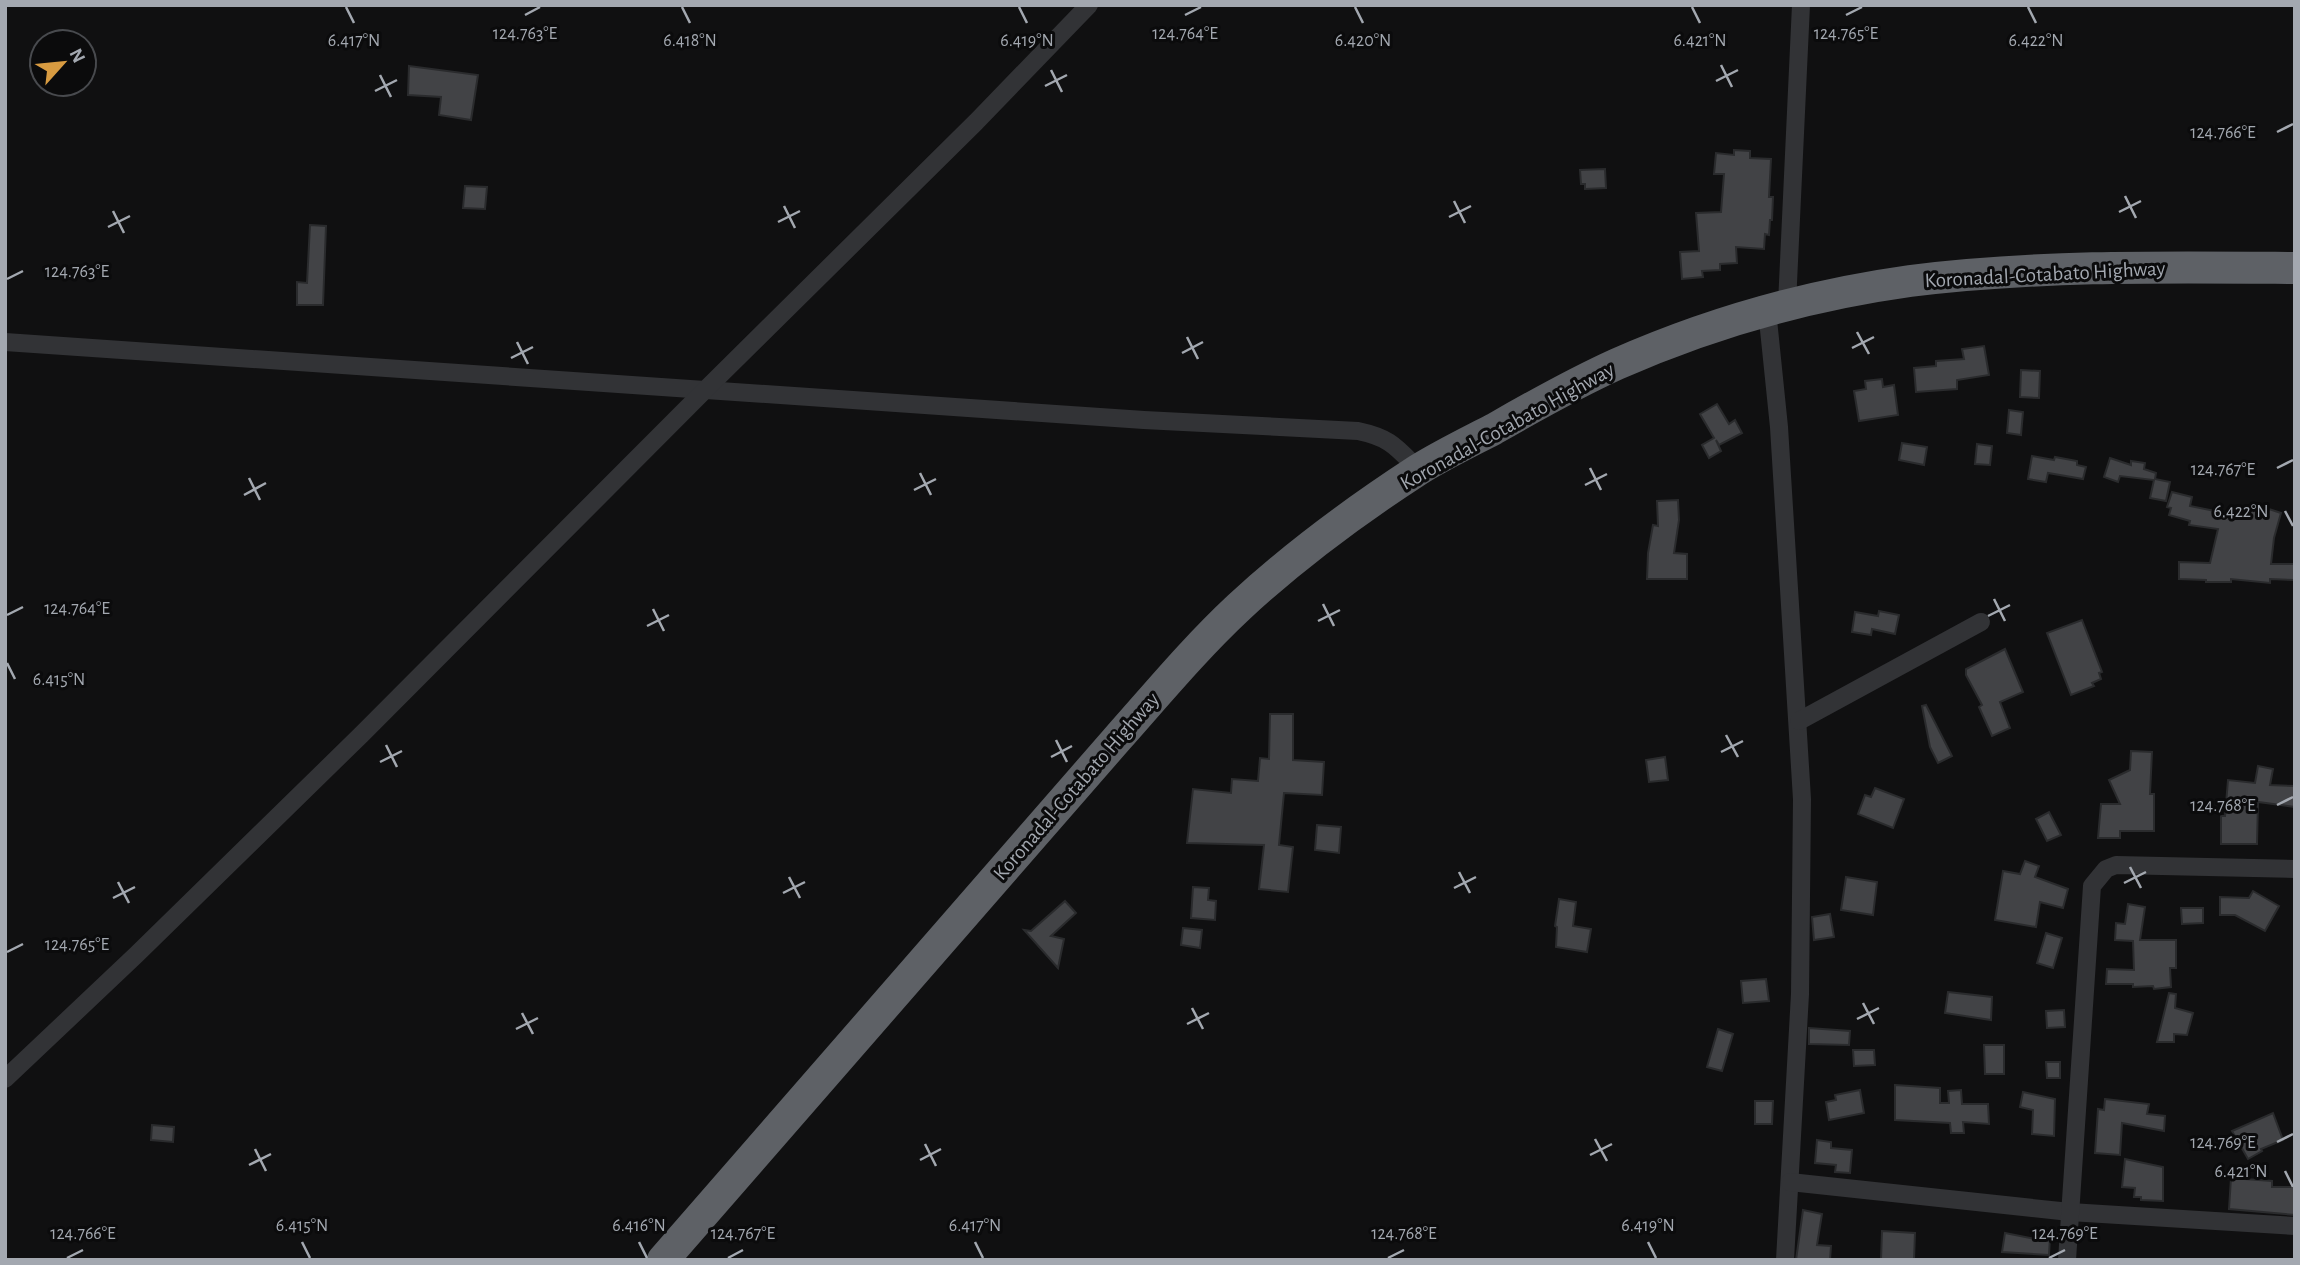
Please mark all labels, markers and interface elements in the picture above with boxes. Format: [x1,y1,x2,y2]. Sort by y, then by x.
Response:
text: 124.763°E [493,25,558,43]
text: 124.764°E [1152,25,1218,43]
text: 124.765°E [1814,25,1879,43]
north arrow [28,28,98,98]
text: 6.417°N [328,32,380,50]
text: 6.418°N [663,32,717,50]
text: 6.419°N [1000,32,1054,50]
text: 6.420°N [1335,32,1391,50]
text: 6.421°N [1673,32,1727,50]
text: 6.422°N [2008,32,2064,50]
text: N [65,46,88,66]
text: 124.766°E [2190,124,2256,142]
street label: Koronadal-Cotabato Highway [1924,258,2166,291]
text: 124.763°E [45,263,110,281]
street label: Koronadal-Cotabato Highway [1397,359,1618,494]
text: 124.767°E [2191,461,2256,479]
text: 6.422°N [2213,503,2269,521]
text: 124.764°E [44,600,110,618]
text: 6.415°N [33,671,85,689]
street label: Koronadal-Cotabato Highway [989,688,1163,884]
text: 124.768°E [2190,797,2256,815]
text: 124.765°E [45,936,110,954]
text: 124.769°E [2190,1134,2256,1152]
text: 6.421°N [2214,1163,2268,1181]
text: 6.415°N [276,1217,328,1235]
text: 6.416°N [612,1217,666,1235]
text: 6.417°N [949,1217,1001,1235]
text: 6.419°N [1621,1217,1675,1235]
text: 124.766°E [50,1225,116,1243]
text: 124.767°E [711,1225,776,1243]
text: 124.768°E [1371,1225,1437,1243]
text: 124.769°E [2032,1225,2098,1243]

